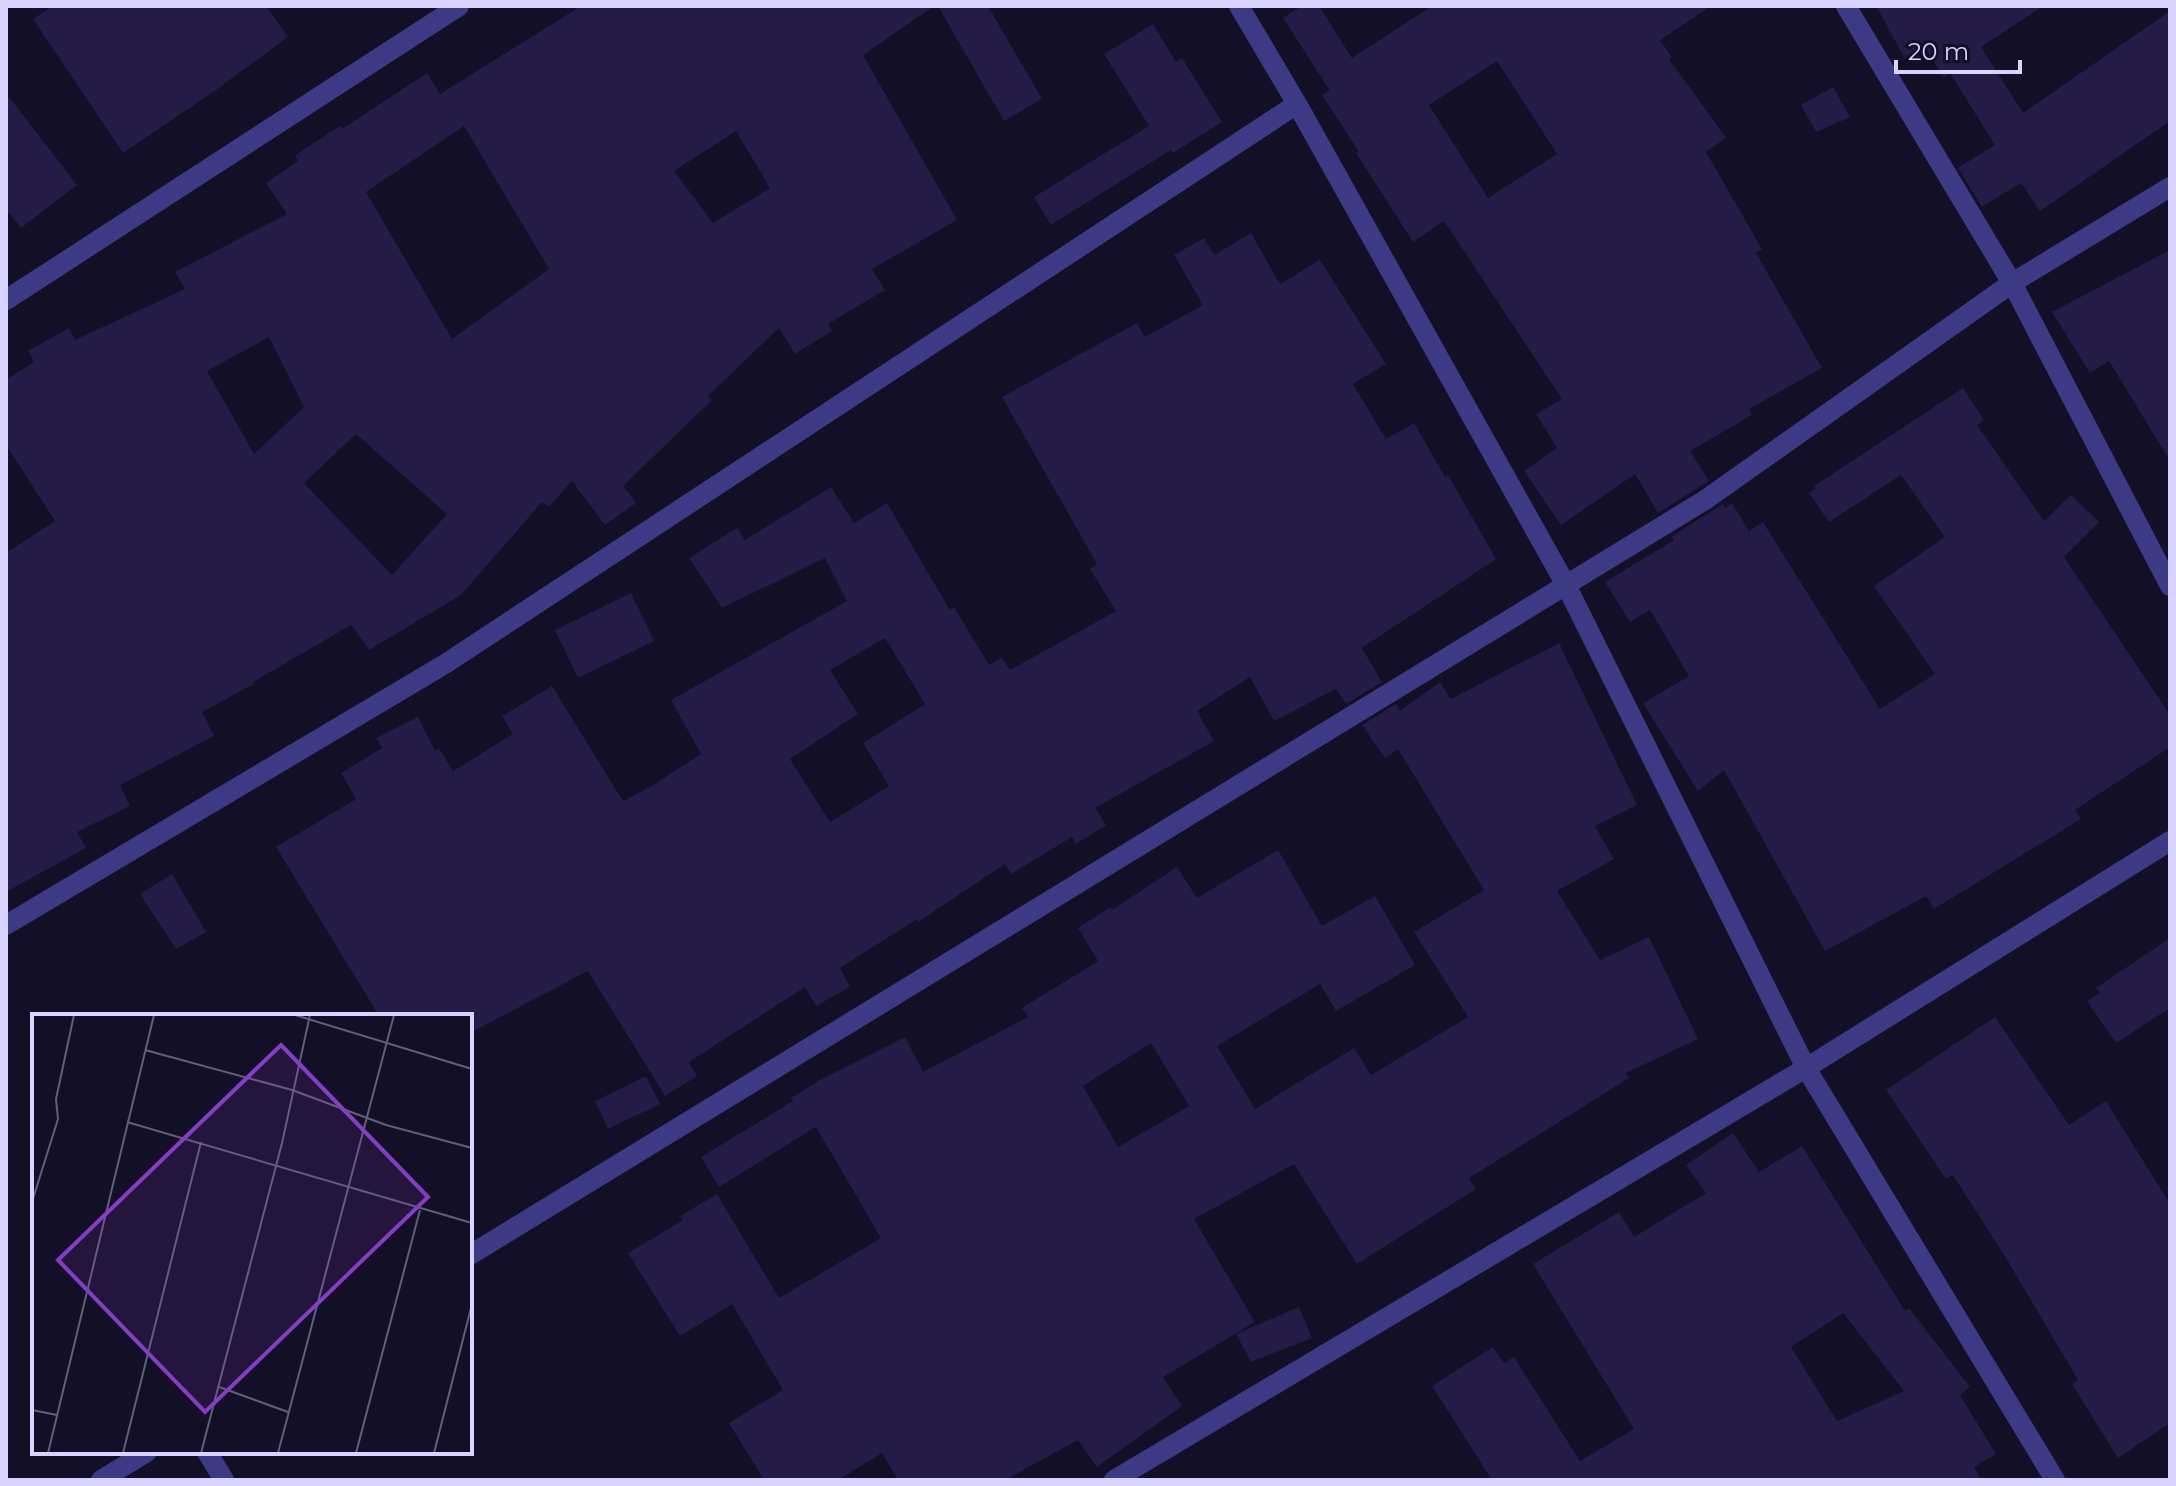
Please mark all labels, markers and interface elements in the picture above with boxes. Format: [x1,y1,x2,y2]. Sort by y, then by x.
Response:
scale bar [1896,24,2020,74]
text: 20 m [1908,37,1969,66]
inset map [32,1014,472,1454]

